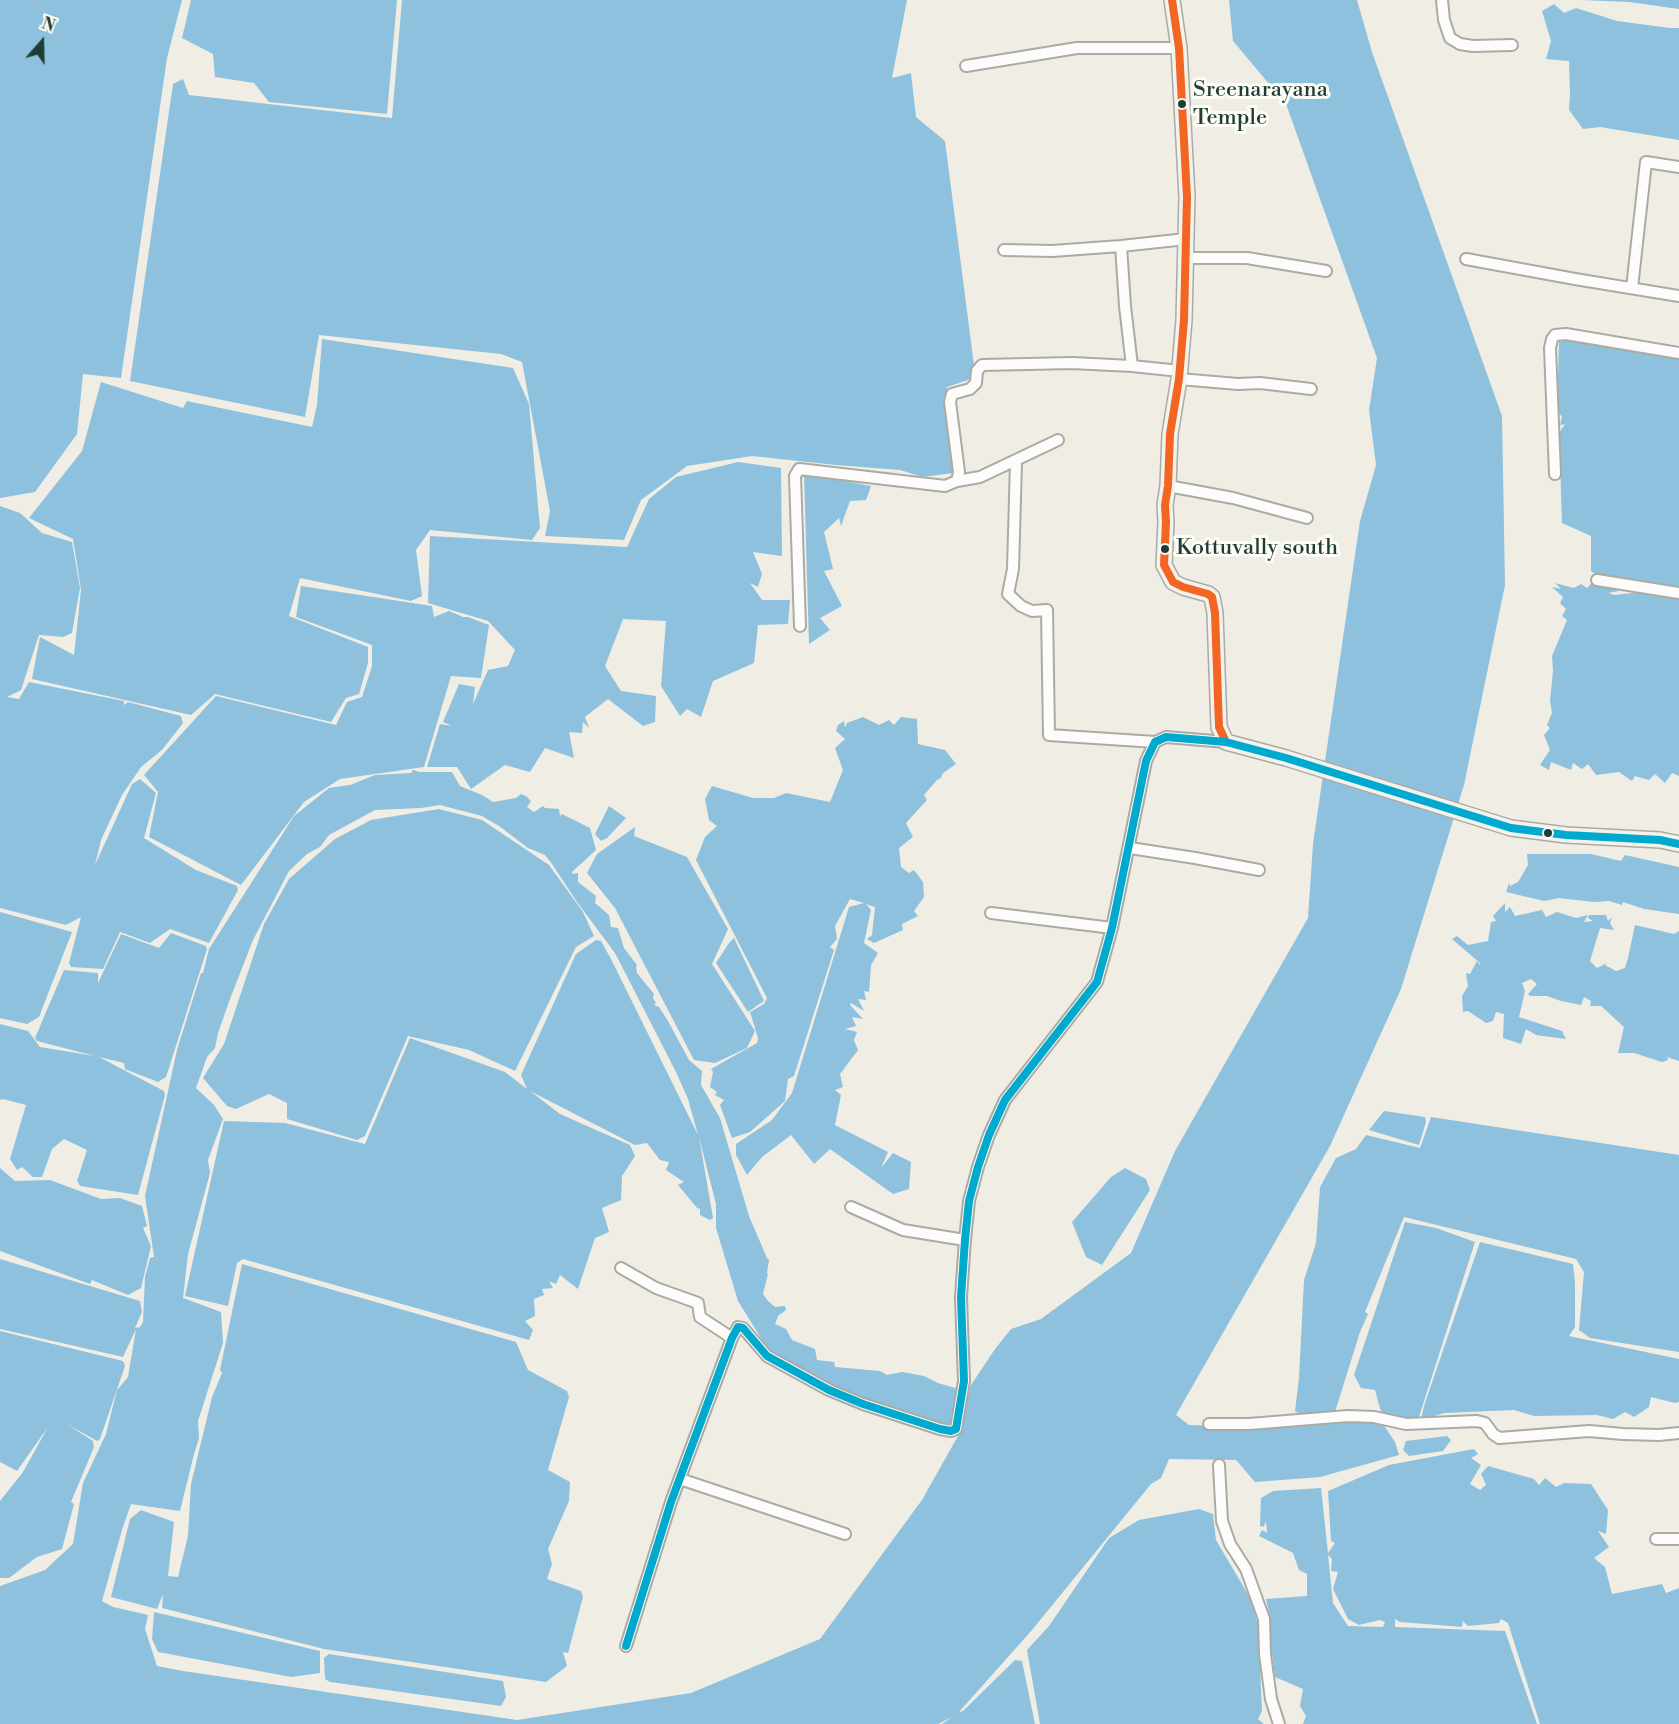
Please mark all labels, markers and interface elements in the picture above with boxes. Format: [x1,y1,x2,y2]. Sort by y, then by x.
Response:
north arrow [12,12,72,72]
text: N [39,14,58,37]
place label: Sreenarayana Temple [1193,78,1328,130]
marker: Sreenarayana Temple [1176,98,1188,110]
place label: Kottuvally south [1176,536,1338,562]
marker: Kottuvally south [1159,543,1171,555]
unlabelled marker [1542,827,1554,839]

